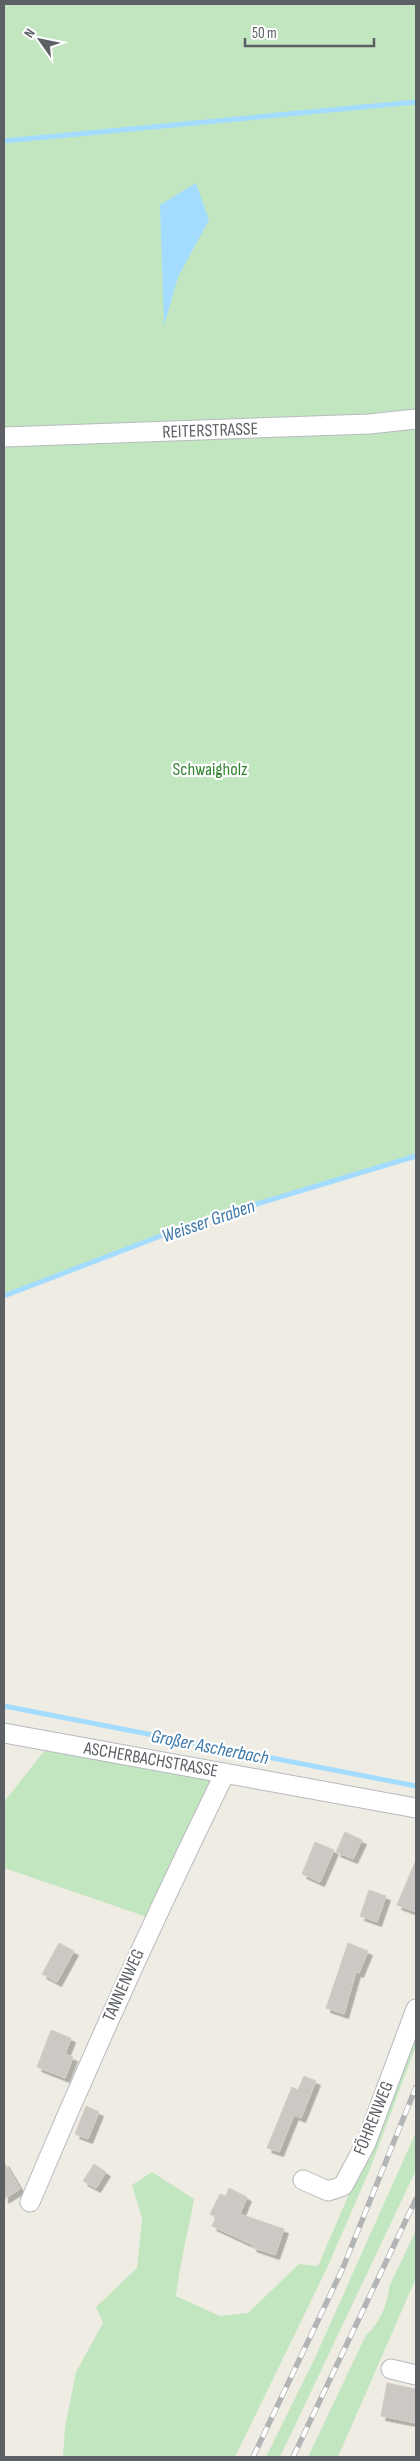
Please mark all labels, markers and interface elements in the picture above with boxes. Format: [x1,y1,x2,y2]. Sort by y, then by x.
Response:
north arrow [15,15,65,65]
scale bar [245,15,374,47]
text: 50 m [252,24,277,43]
text: N [20,25,39,41]
street label: REITERSTRASSE [162,418,258,443]
park label: Schwaigholz [173,759,248,780]
water label: Weisser Graben [159,1195,258,1248]
water label: Großer Ascherbach [149,1725,270,1770]
street label: ASCHERBACHSTRASSE [81,1737,220,1782]
street label: TANNENWEG [98,1946,149,2025]
street label: FÖHRENWEG [349,2078,398,2158]

